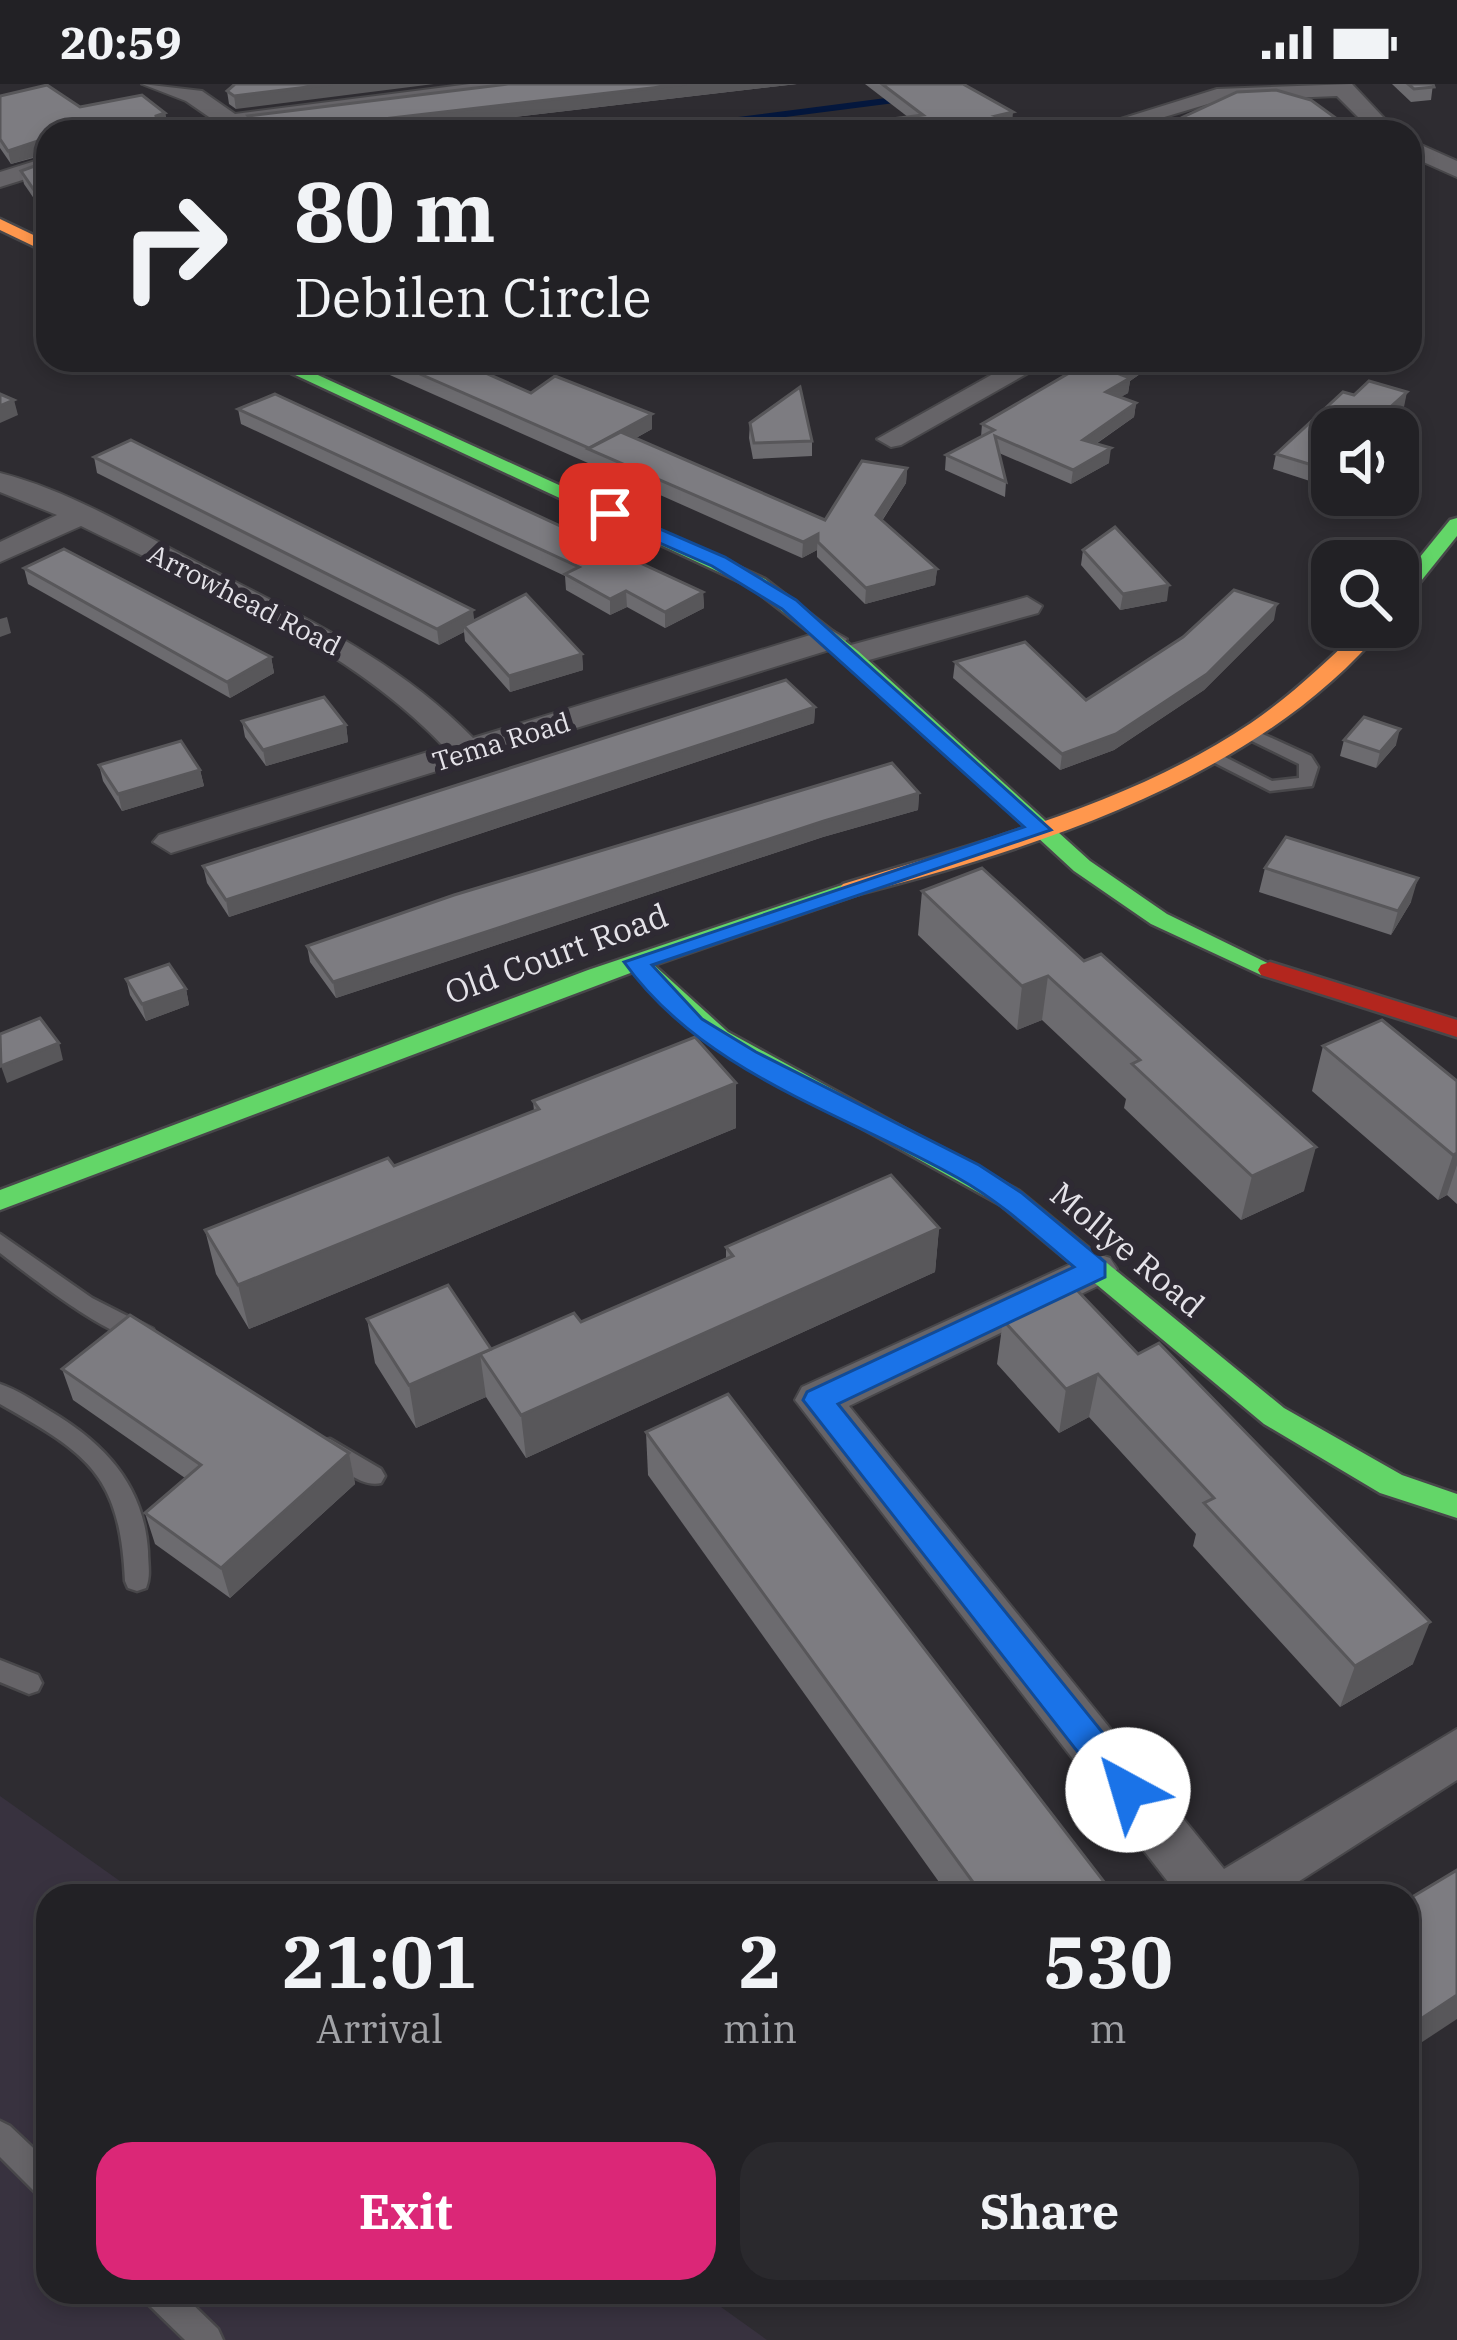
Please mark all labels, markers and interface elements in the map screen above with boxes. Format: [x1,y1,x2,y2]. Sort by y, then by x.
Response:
text: 20:59 [60,13,182,71]
text: 80 m [294,156,496,265]
icon: right [96,168,252,324]
text: Debilen Circle [294,262,652,332]
map controls [1311,408,1419,648]
button: sound [1311,408,1419,516]
pin [559,463,661,565]
icon: arrive [577,481,643,547]
street label: Arrowhead Road [143,535,347,663]
button: search [1311,540,1419,648]
street label: Tema Road [428,704,574,778]
street label: Old Court Road [439,893,673,1013]
street label: Mollye Road [1042,1172,1214,1326]
position arrow [1065,1727,1191,1853]
text: 21:01 [282,1914,477,2008]
text: 2 [738,1914,782,2008]
text: 530 [1043,1914,1173,2008]
text: Arrival [316,2003,443,2054]
text: min [723,2003,797,2054]
text: m [1090,2003,1127,2054]
button: Exit [96,2142,716,2280]
button: Share [740,2142,1359,2280]

